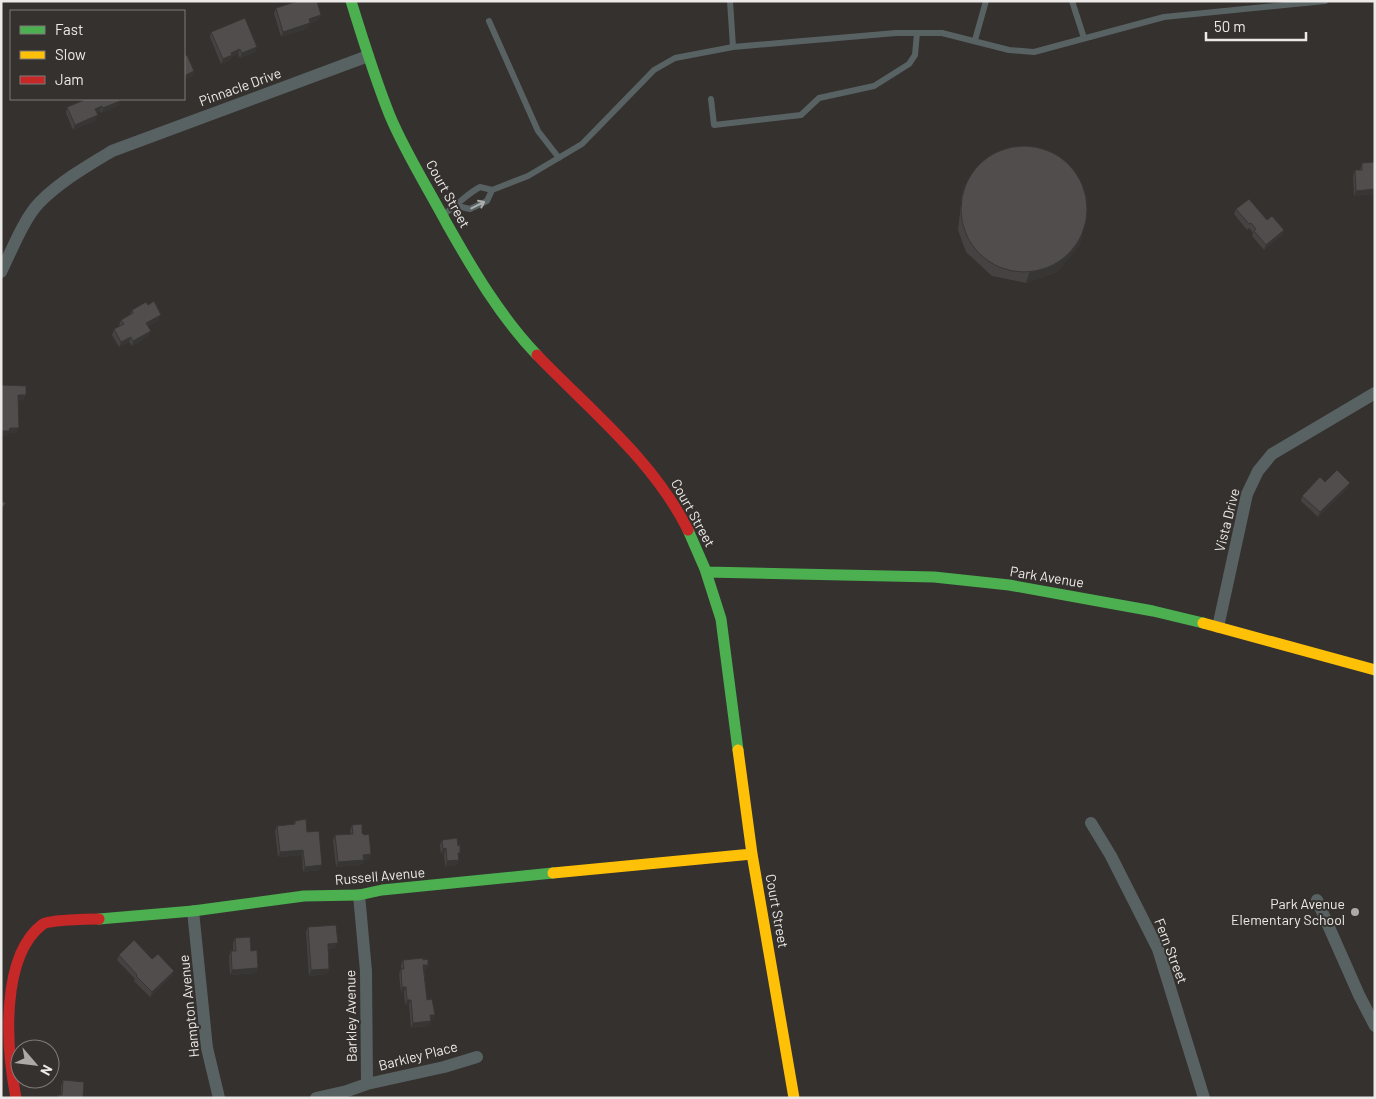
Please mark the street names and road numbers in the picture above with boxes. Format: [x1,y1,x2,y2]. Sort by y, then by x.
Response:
street label: Pinnacle Drive [196,64,283,109]
street label: Court Street [423,157,474,231]
street label: Court Street [668,476,719,550]
street label: Vista Drive [1210,486,1243,553]
street label: Park Avenue [1009,562,1085,591]
street label: Russell Avenue [334,863,426,888]
street label: Court Street [763,872,792,949]
street label: Fern Street [1151,916,1192,986]
street label: Hampton Avenue [175,954,202,1058]
street label: Barkley Avenue [341,970,360,1062]
street label: Barkley Place [376,1037,459,1074]

